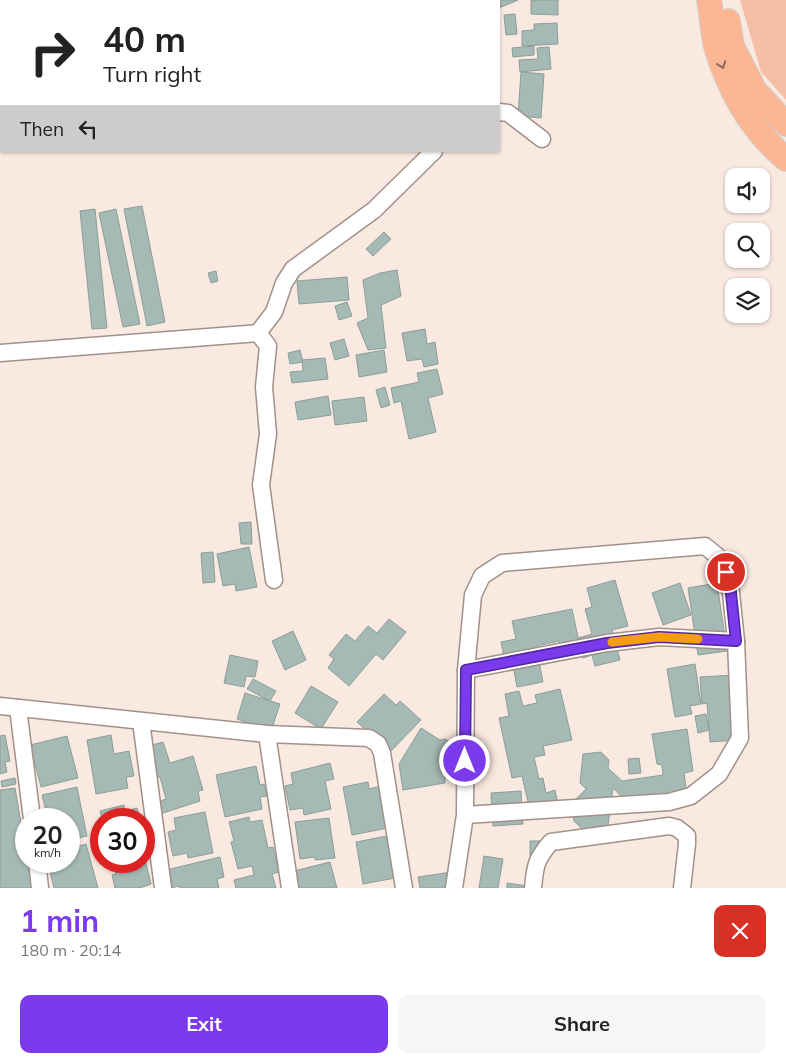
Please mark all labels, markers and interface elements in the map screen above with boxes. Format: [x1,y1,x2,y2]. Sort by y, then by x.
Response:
text: 40 m [103,17,186,61]
icon: right [20,20,85,85]
text: Turn right [103,60,201,88]
one-way arrow [716,60,726,68]
icon: left [74,115,102,143]
text: Then [20,117,64,141]
map controls [725,168,770,323]
button: sound [725,168,770,213]
button: search [725,223,770,268]
button: layers [725,278,770,323]
pin [705,551,747,593]
icon: arrive [712,558,740,586]
position arrow [438,734,490,786]
speed limit sign: 30 [90,808,155,873]
text: 20 [32,819,63,850]
text: km/h [34,845,61,860]
text: 1 min [20,902,99,940]
button: close [714,905,766,957]
text: 180 m · 20:14 [20,940,121,960]
button: Exit [20,995,388,1053]
button: Share [398,995,766,1053]

